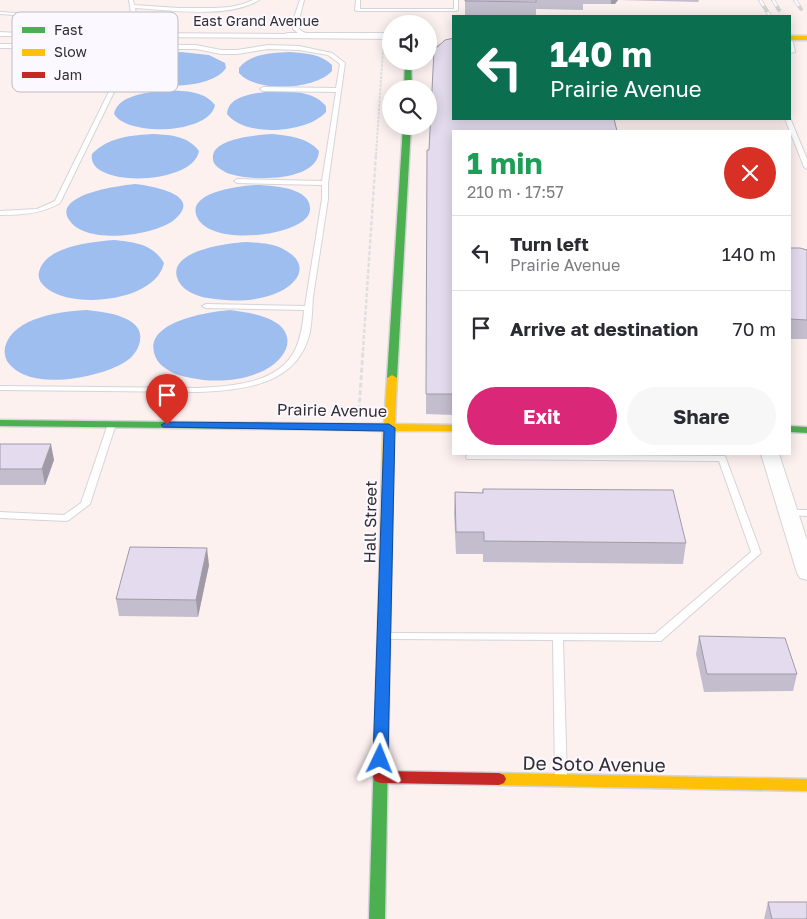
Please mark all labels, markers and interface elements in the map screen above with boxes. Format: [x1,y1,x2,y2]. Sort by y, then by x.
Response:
legend [12,12,178,92]
street label: East Grand Avenue [193,12,319,29]
map controls [382,15,437,135]
button: sound [382,15,437,70]
text: Fast [54,21,83,38]
text: 140 m [550,33,652,75]
icon: left [467,35,532,100]
text: Slow [54,43,87,60]
text: Jam [54,66,82,83]
text: Prairie Avenue [550,75,702,102]
button: search [382,80,437,135]
text: 1 min [467,145,543,181]
button: close [724,147,776,199]
text: 210 m · 17:57 [467,182,564,202]
text: Turn left [510,232,589,255]
icon: left [467,239,495,267]
text: 140 m [722,242,776,265]
text: Prairie Avenue [510,255,620,275]
icon: arrive [467,314,495,342]
text: Arrive at destination [510,317,698,340]
text: 70 m [733,317,776,340]
pin [146,374,188,425]
icon: arrive [153,381,181,409]
button: Exit [467,387,617,445]
button: Share [627,387,776,445]
street label: Prairie Avenue [277,399,387,421]
street label: Hall Street [359,480,381,564]
position arrow [353,732,405,784]
street label: De Soto Avenue [522,751,666,776]

